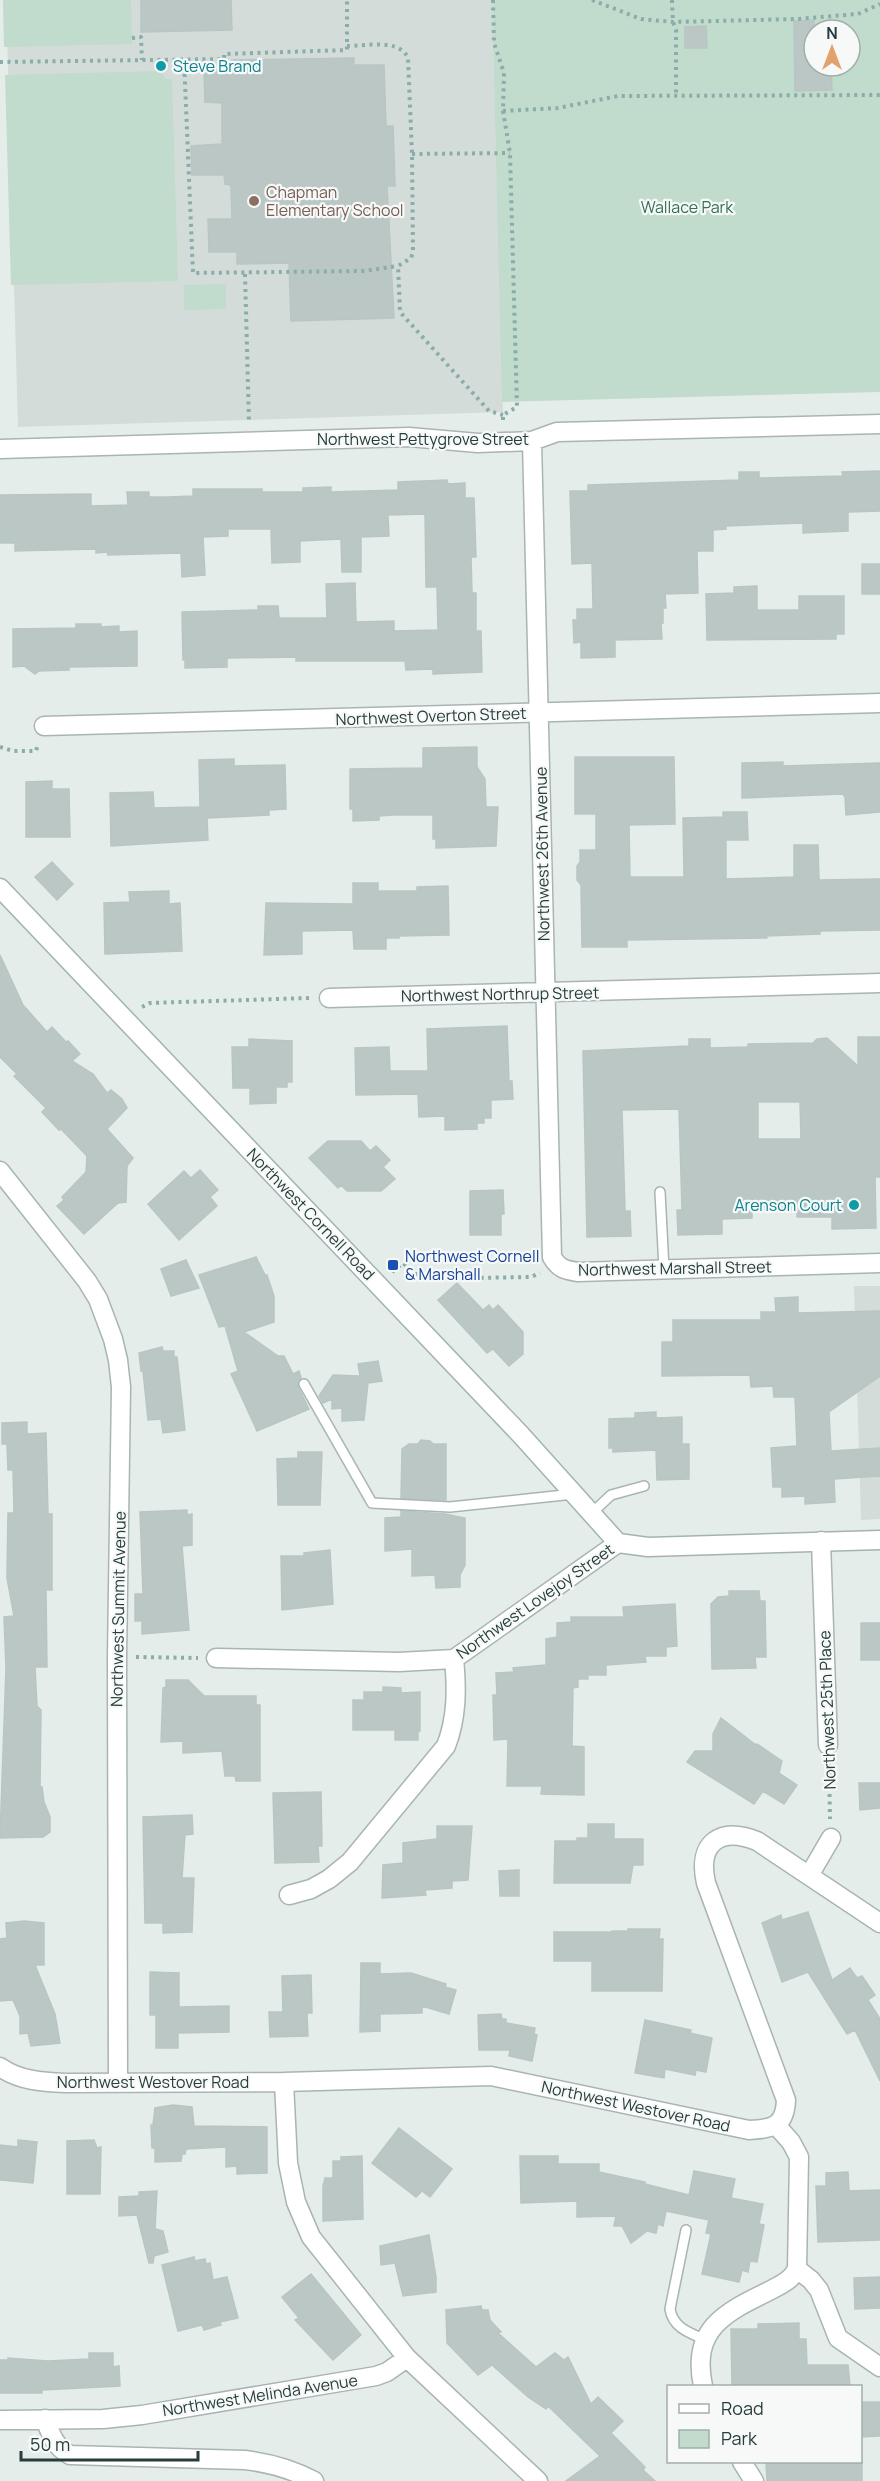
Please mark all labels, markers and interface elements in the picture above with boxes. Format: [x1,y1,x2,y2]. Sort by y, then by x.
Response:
north arrow [802,18,862,78]
text: N [826,22,838,44]
place label: Steve Brand [173,55,261,77]
marker: Steve Brand [154,59,168,73]
place label: Chapman Elementary School [266,181,404,221]
marker: Chapman Elementary School [247,194,261,208]
park label: Wallace Park [641,196,734,218]
street label: Northwest Pettygrove Street [317,428,529,450]
street label: Northwest Overton Street [335,702,527,730]
street label: Northwest 26th Avenue [529,767,555,941]
street label: Northwest Northrup Street [401,981,599,1007]
street label: Northwest Cornell Road [242,1143,380,1285]
place label: Arenson Court [734,1194,842,1216]
marker: Arenson Court [847,1198,861,1212]
place label: Northwest Cornell & Marshall [405,1245,539,1285]
street label: Northwest Marshall Street [578,1255,772,1281]
marker: Northwest Cornell & Marshall [386,1258,400,1272]
street label: Northwest Summit Avenue [105,1511,131,1707]
street label: Northwest Lovejoy Street [452,1538,618,1664]
street label: Northwest 25th Place [813,1630,841,1790]
street label: Northwest Westover Road [57,2071,249,2093]
street label: Northwest Westover Road [540,2075,732,2137]
street label: Northwest Melinda Avenue [161,2369,359,2421]
legend [667,2385,862,2463]
text: Road [721,2396,764,2420]
scale bar [21,2424,198,2462]
text: Park [721,2426,758,2450]
text: 50 m [30,2432,70,2456]

